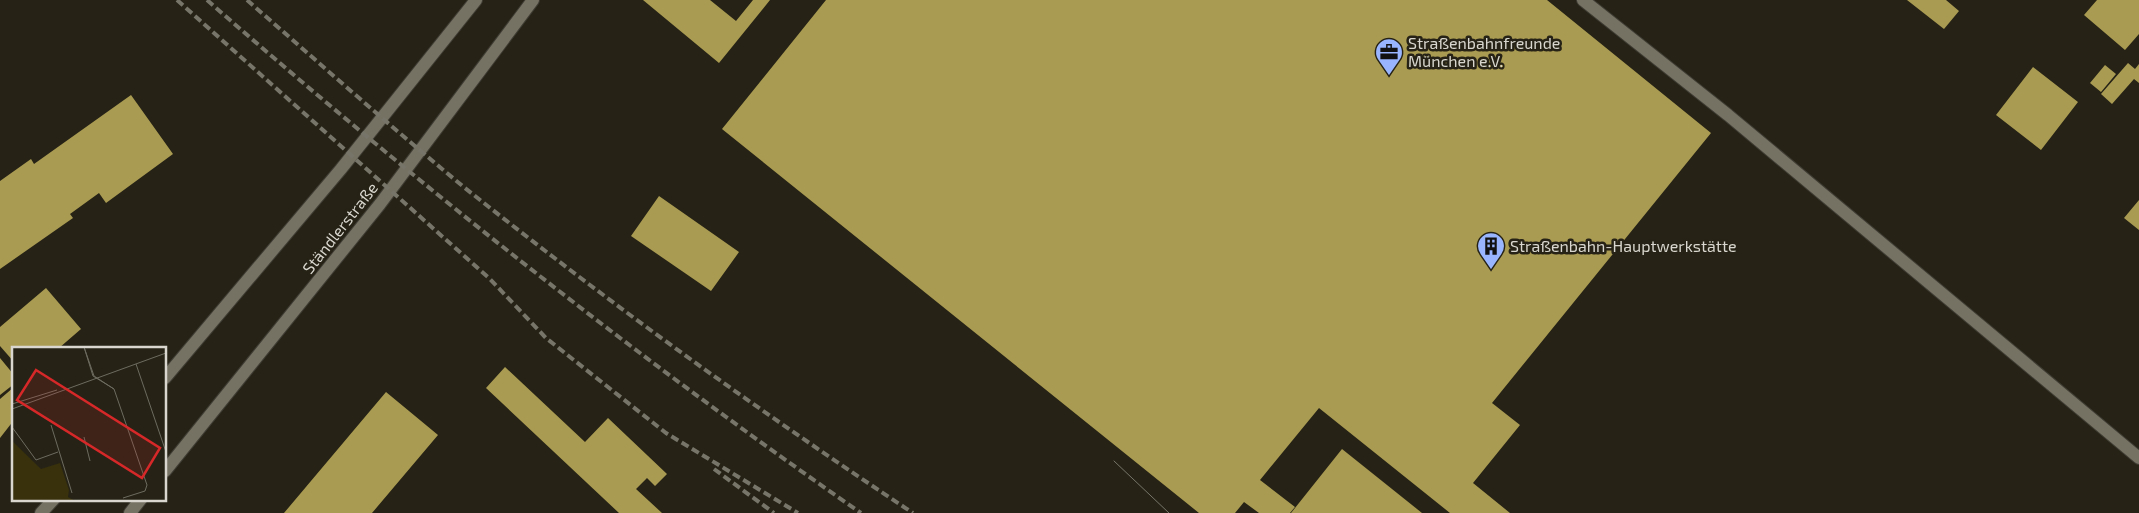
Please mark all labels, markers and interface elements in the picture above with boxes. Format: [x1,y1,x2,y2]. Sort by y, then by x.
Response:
place label: Straßenbahnfreunde München e.V. [1408,33,1560,70]
office icon: Straßenbahnfreunde München e.V. [1374,37,1404,76]
street label: Ständlerstraße [298,178,381,277]
building icon: Straßenbahn-Hauptwerkstätte [1476,231,1506,270]
place label: Straßenbahn-Hauptwerkstätte [1510,236,1737,255]
inset map [12,347,166,500]

